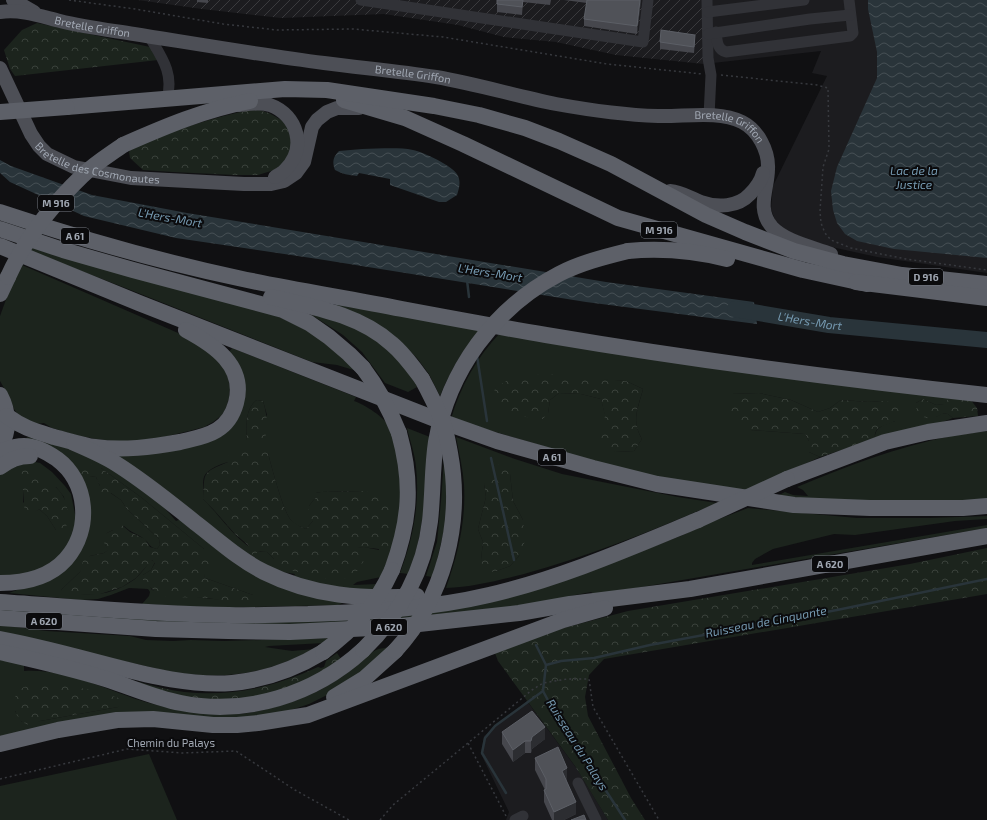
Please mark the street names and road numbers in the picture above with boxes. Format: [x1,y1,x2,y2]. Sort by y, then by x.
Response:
street label: Bretelle Griffon [53,13,131,39]
street label: Bretelle Griffon [374,62,452,86]
street label: Bretelle Griffon [694,108,767,145]
street label: Bretelle des Cosmonautes [33,139,160,186]
road number: M 916 [38,195,74,211]
road number: M 916 [641,222,677,238]
road number: A 61 [61,228,89,244]
road number: D 916 [909,269,943,285]
road number: A 61 [538,449,566,465]
road number: A 620 [812,556,848,572]
road number: A 620 [26,613,62,629]
road number: A 620 [371,619,407,635]
street label: Chemin du Palays [127,736,215,749]

